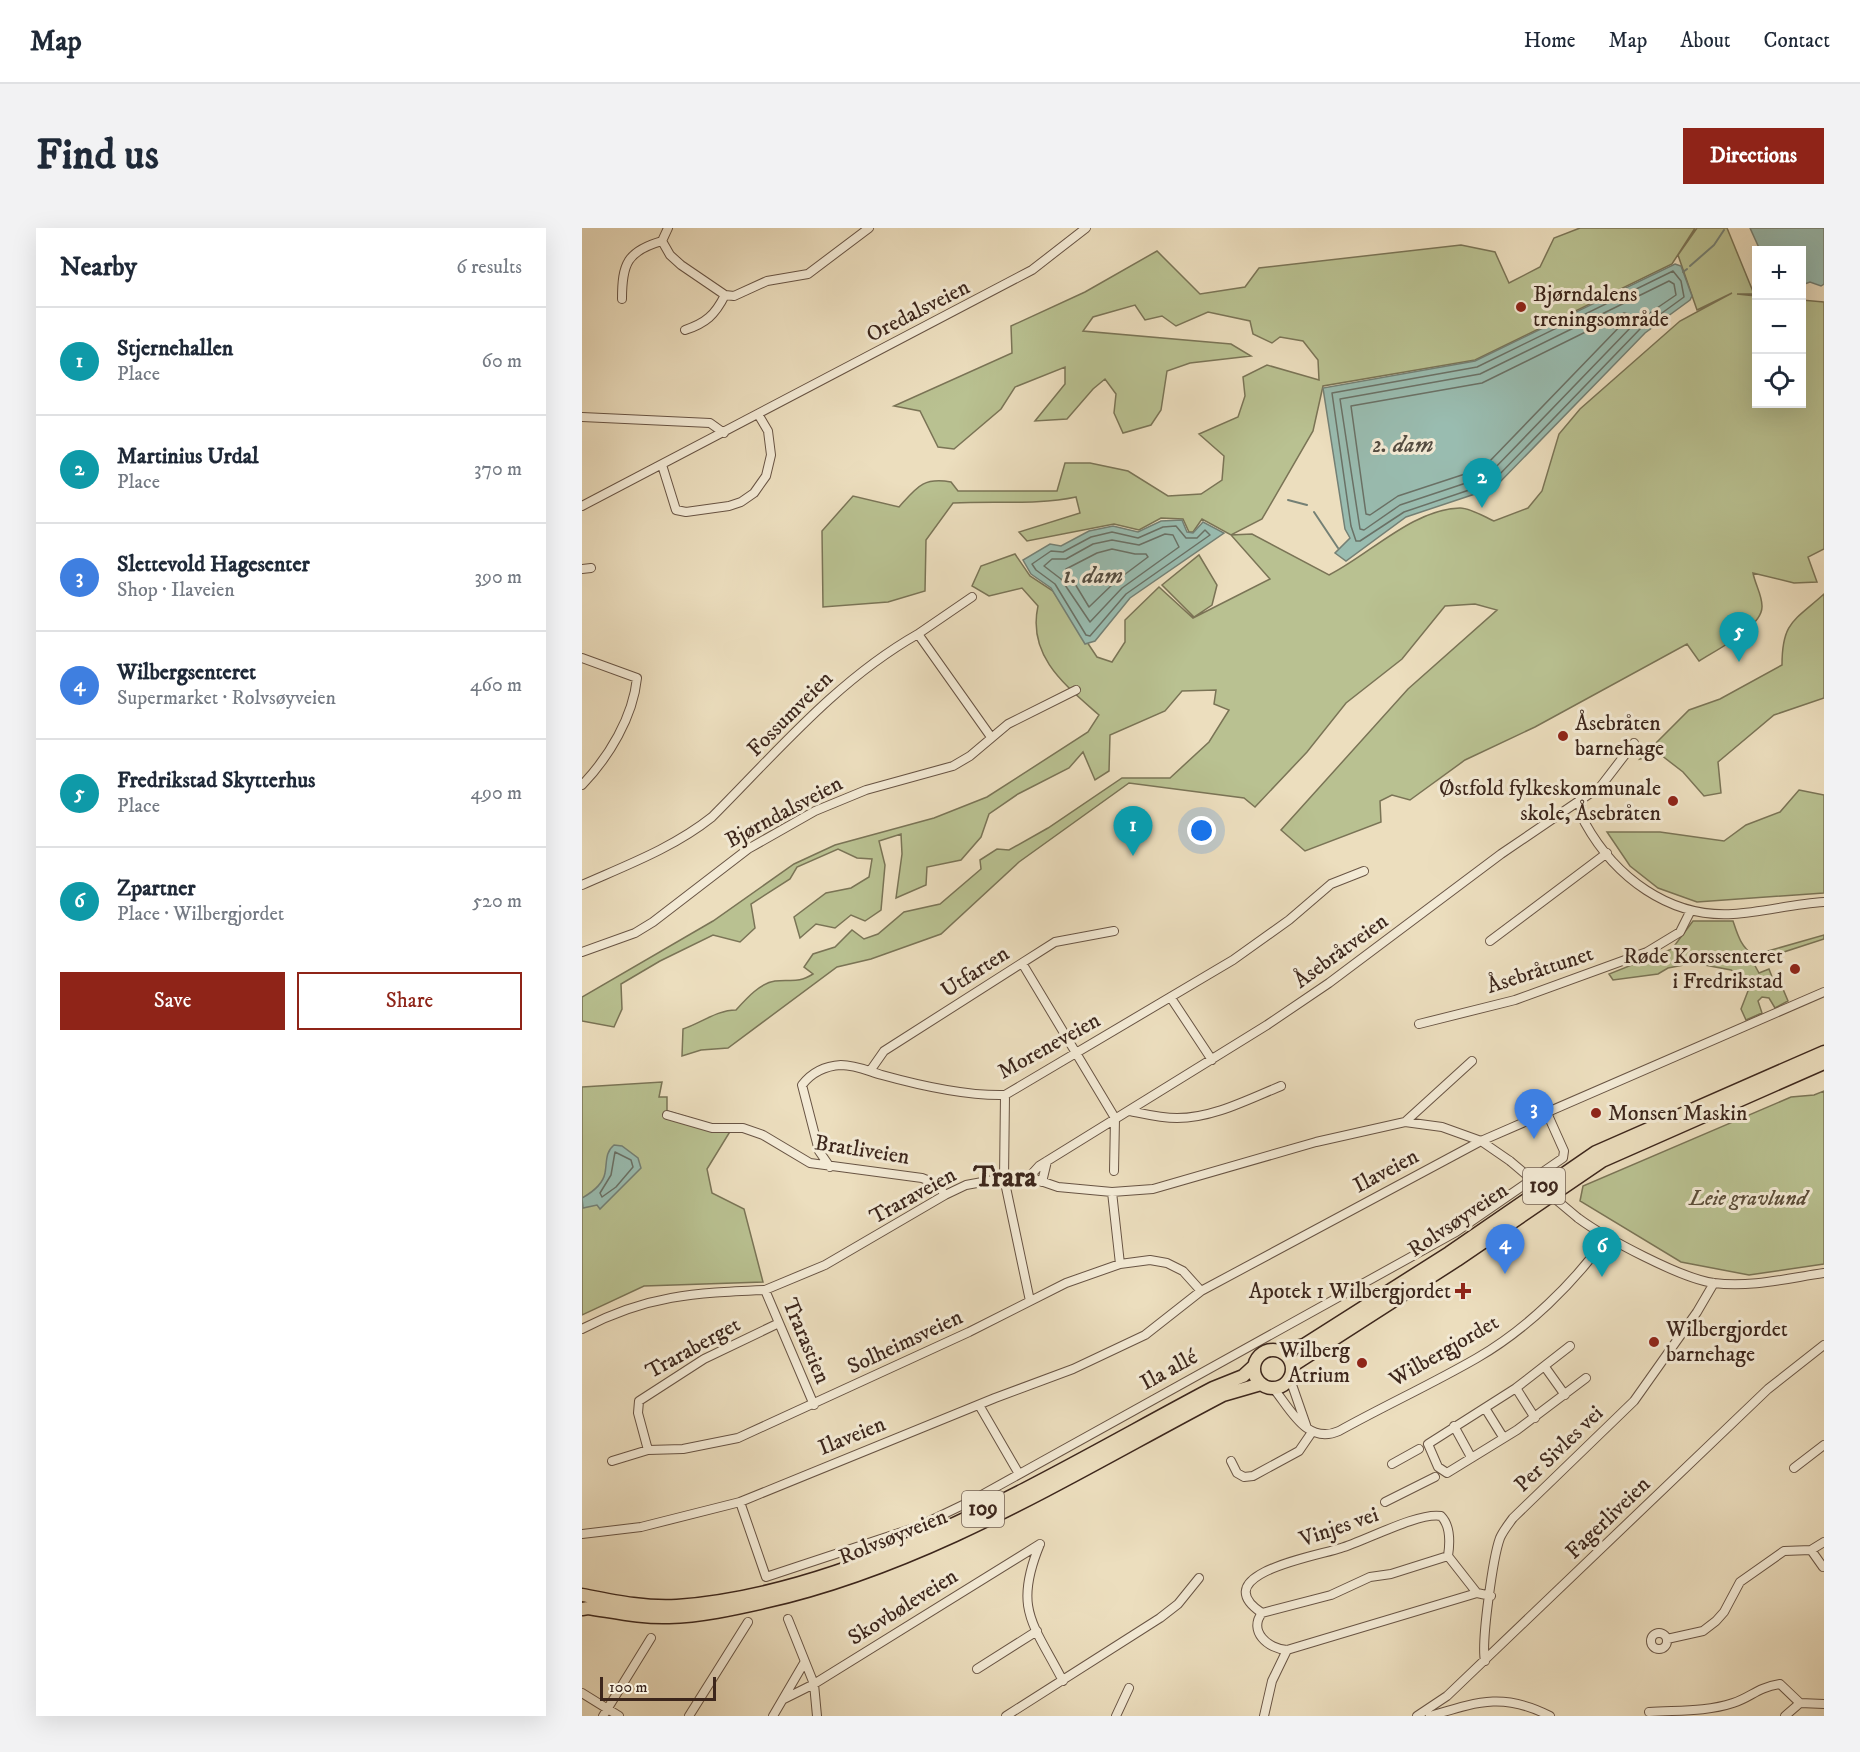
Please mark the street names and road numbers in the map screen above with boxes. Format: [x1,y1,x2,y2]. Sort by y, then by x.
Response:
street label: Oredalsveien [862,273,975,348]
street label: Fossumveien [742,665,839,762]
street label: Bjørndalsveien [721,770,848,854]
street label: Åsebråtveien [1288,907,1394,994]
street label: Åsebråttunet [1483,939,1597,1000]
street label: Utfarten [936,940,1015,1004]
street label: Moreneveien [993,1006,1106,1085]
street label: Bratliveien [813,1129,912,1171]
street label: Ilaveien [1349,1142,1424,1199]
street label: Traraveien [865,1161,961,1231]
road number: 109 [1523,1168,1565,1204]
street label: Rolvsøyveien [1403,1176,1514,1263]
street label: Trarastien [776,1294,836,1388]
street label: Solheimsveien [843,1303,967,1380]
street label: Wilbergjordet [1384,1309,1504,1394]
street label: Traraberget [641,1311,745,1385]
street label: Ila allé [1136,1343,1202,1397]
street label: Per Sivles vei [1509,1400,1609,1498]
street label: Ilaveien [815,1410,890,1462]
street label: Fagerliveien [1560,1471,1656,1565]
road number: 109 [962,1491,1004,1527]
street label: Vinjes vei [1295,1501,1382,1553]
street label: Rolvsøyveien [835,1503,952,1571]
street label: Skovbøleveien [843,1562,963,1651]

